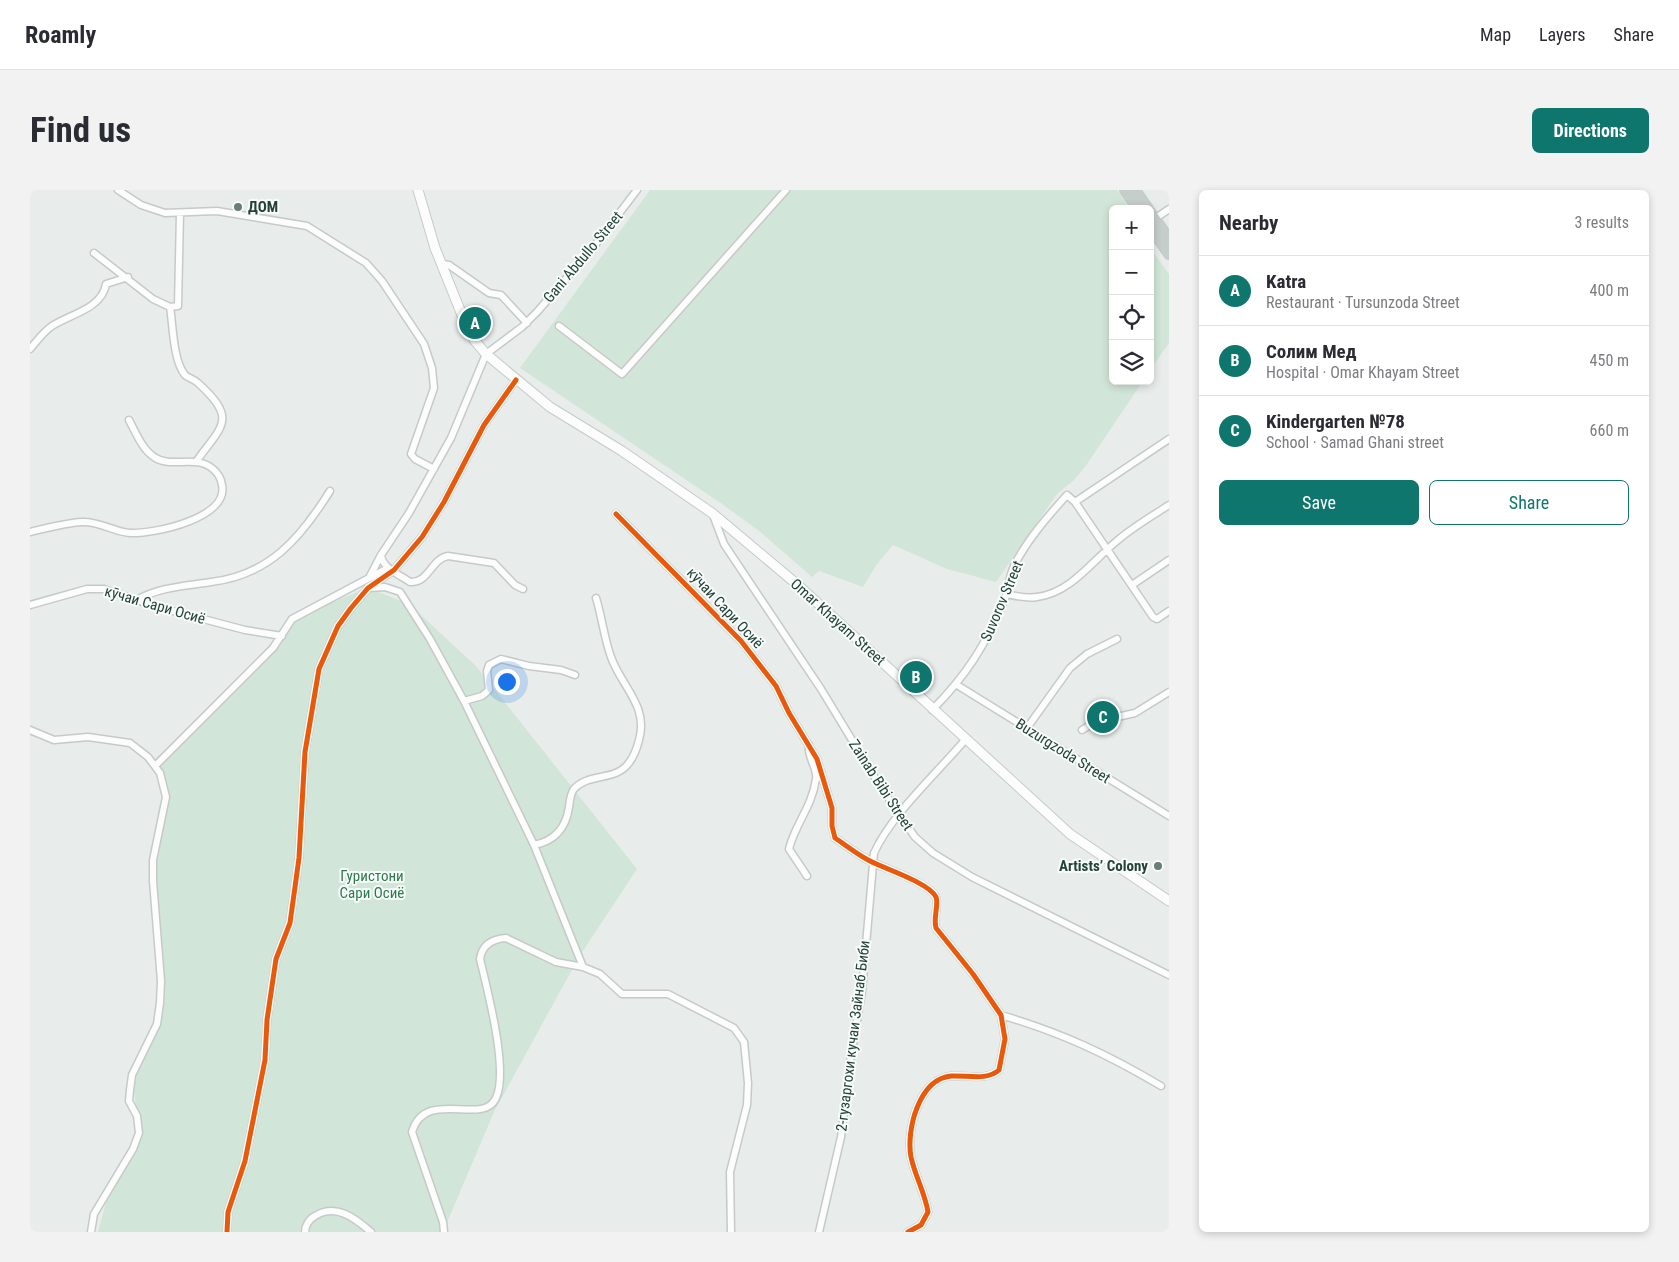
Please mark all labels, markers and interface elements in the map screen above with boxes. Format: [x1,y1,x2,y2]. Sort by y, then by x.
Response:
text: Roamly [25,21,96,49]
text: Map [1480,24,1511,45]
text: Layers [1539,24,1586,45]
text: Share [1614,24,1654,45]
button: Directions [1532,108,1649,153]
text: Find us [30,110,131,151]
place label: ДОМ [248,198,278,216]
marker: ДОМ [232,201,244,213]
map controls [1109,205,1154,385]
button: + [1109,205,1154,250]
street label: Gani Abdullo Street [539,208,627,306]
text: Nearby [1219,211,1278,235]
text: 3 results [1574,213,1629,232]
button: − [1109,250,1154,295]
text: Katra [1266,270,1306,293]
text: A [1230,281,1240,300]
text: 400 m [1590,281,1629,300]
text: Restaurant · Tursunzoda Street [1266,293,1460,312]
button: locate [1109,295,1154,340]
pin: A [459,304,491,342]
button: layers [1109,340,1154,385]
text: Солим Мед [1266,340,1356,363]
text: B [1231,351,1239,370]
text: 450 m [1590,351,1629,370]
text: Hospital · Omar Khayam Street [1266,363,1459,382]
text: Kindergarten №78 [1266,410,1405,433]
text: C [1230,421,1240,440]
text: 660 m [1590,421,1629,440]
text: School · Samad Ghani street [1266,433,1444,452]
button: Save [1219,480,1419,525]
button: Share [1429,480,1629,525]
street label: Suvorov Street [977,558,1027,644]
street label: кӯчаи Сари Осиё [683,564,767,652]
street label: Omar Khayam Street [787,575,889,669]
street label: кӯчаи Сари Осиё [103,582,207,628]
pin: B [900,658,932,696]
your location [494,669,520,695]
pin: C [1087,698,1119,736]
street label: Buzurgzoda Street [1012,715,1114,787]
street label: Zainab Bibi Street [845,736,917,834]
place label: Artists’ Colony [1059,857,1148,875]
marker: Artists’ Colony [1152,860,1164,872]
park label: Гуристони Сари Осиё [340,867,404,902]
street label: 2-гузаргохи кучаи Зайнаб Биби [832,939,874,1133]

